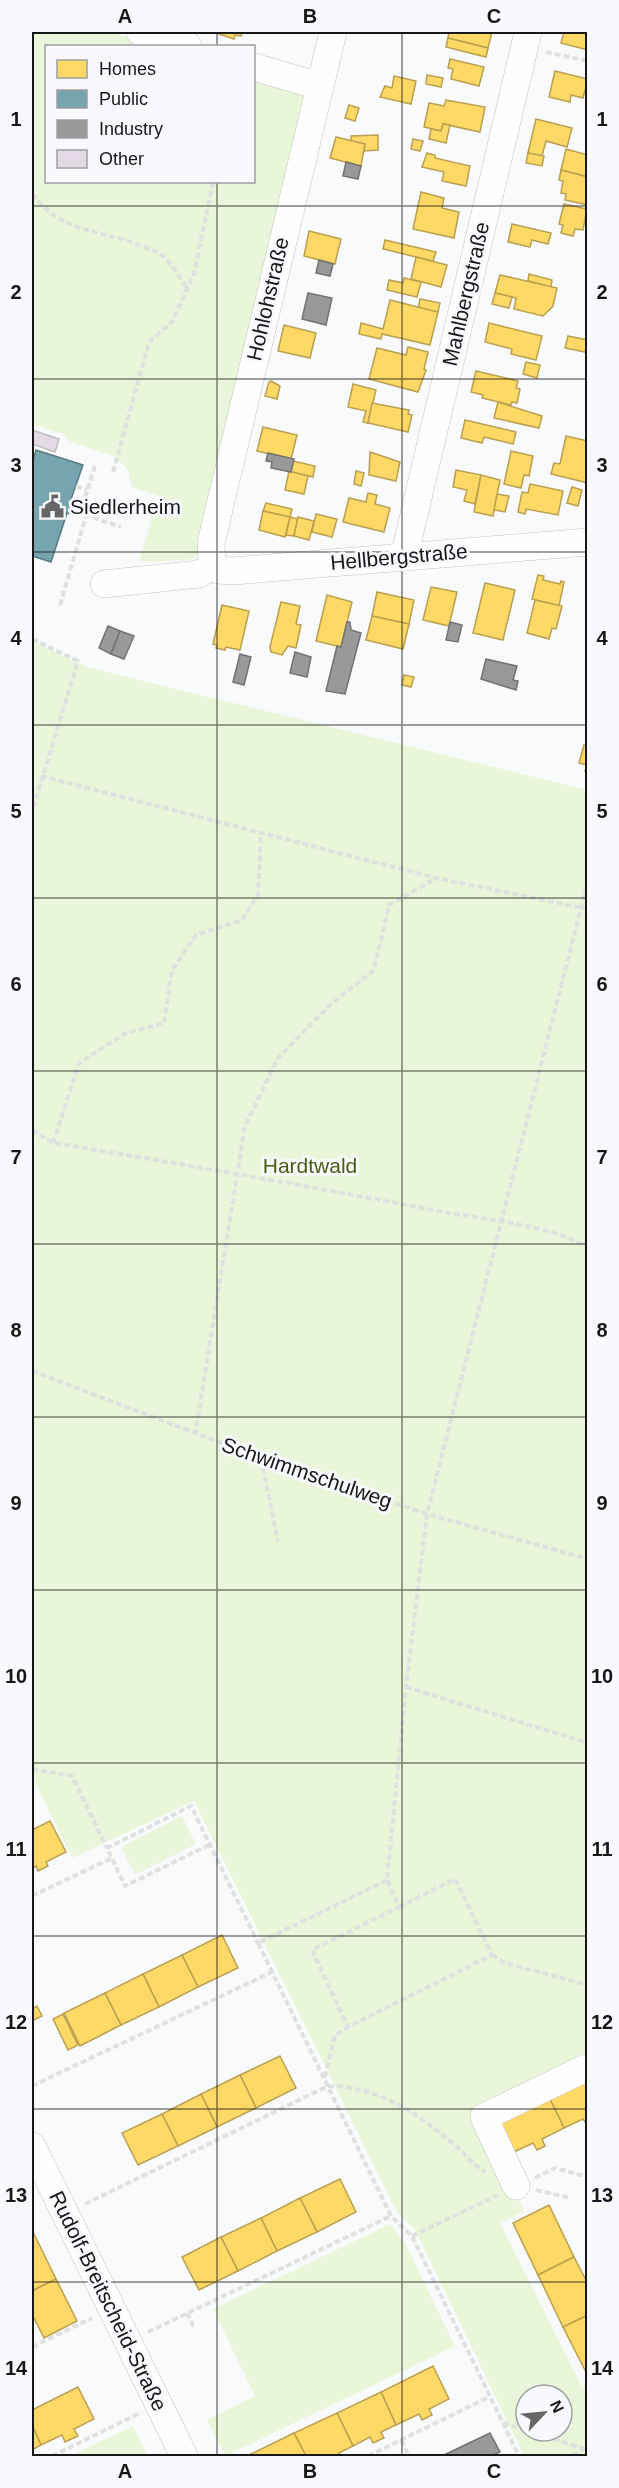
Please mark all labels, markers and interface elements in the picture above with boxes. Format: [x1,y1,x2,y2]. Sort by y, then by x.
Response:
text: A [118,5,132,27]
text: B [303,5,317,27]
text: C [487,5,501,27]
legend [45,45,255,183]
text: Homes [99,59,156,79]
text: Public [99,89,148,109]
text: 1 [10,108,22,130]
text: 1 [596,108,608,130]
text: Industry [99,119,163,139]
text: Other [99,149,144,169]
street label: Mahlbergstraße [438,220,493,368]
street label: Hohlohstraße [242,235,293,363]
text: 2 [10,281,22,303]
text: 2 [596,281,608,303]
text: 3 [10,454,22,476]
text: 3 [596,454,608,476]
public building icon: Siedlerheim [39,494,65,520]
place label: Siedlerheim [70,495,181,518]
street label: Hellbergstraße [329,539,469,574]
text: 4 [10,627,22,649]
text: 4 [596,627,608,649]
text: 5 [10,800,22,822]
text: 5 [596,800,608,822]
text: 6 [10,973,22,995]
text: 6 [596,973,608,995]
text: 7 [10,1146,22,1168]
text: 7 [596,1146,608,1168]
park label: Hardtwald [263,1154,357,1177]
text: 8 [10,1319,22,1341]
text: 8 [596,1319,608,1341]
street label: Schwimmschulweg [219,1433,395,1512]
text: 9 [10,1492,22,1514]
text: 9 [596,1492,608,1514]
text: 10 [5,1665,27,1687]
text: 10 [591,1665,613,1687]
text: 11 [5,1838,27,1860]
text: 11 [591,1838,613,1860]
text: 12 [5,2011,27,2033]
text: 12 [591,2011,613,2033]
text: 13 [5,2184,27,2206]
text: 13 [591,2184,613,2206]
street label: Rudolf-Breitscheid-Straße [45,2187,172,2414]
text: 14 [5,2357,28,2379]
text: 14 [591,2357,614,2379]
north arrow [514,2383,574,2443]
text: N [547,2398,567,2416]
text: A [118,2460,132,2482]
text: B [303,2460,317,2482]
text: C [487,2460,501,2482]

